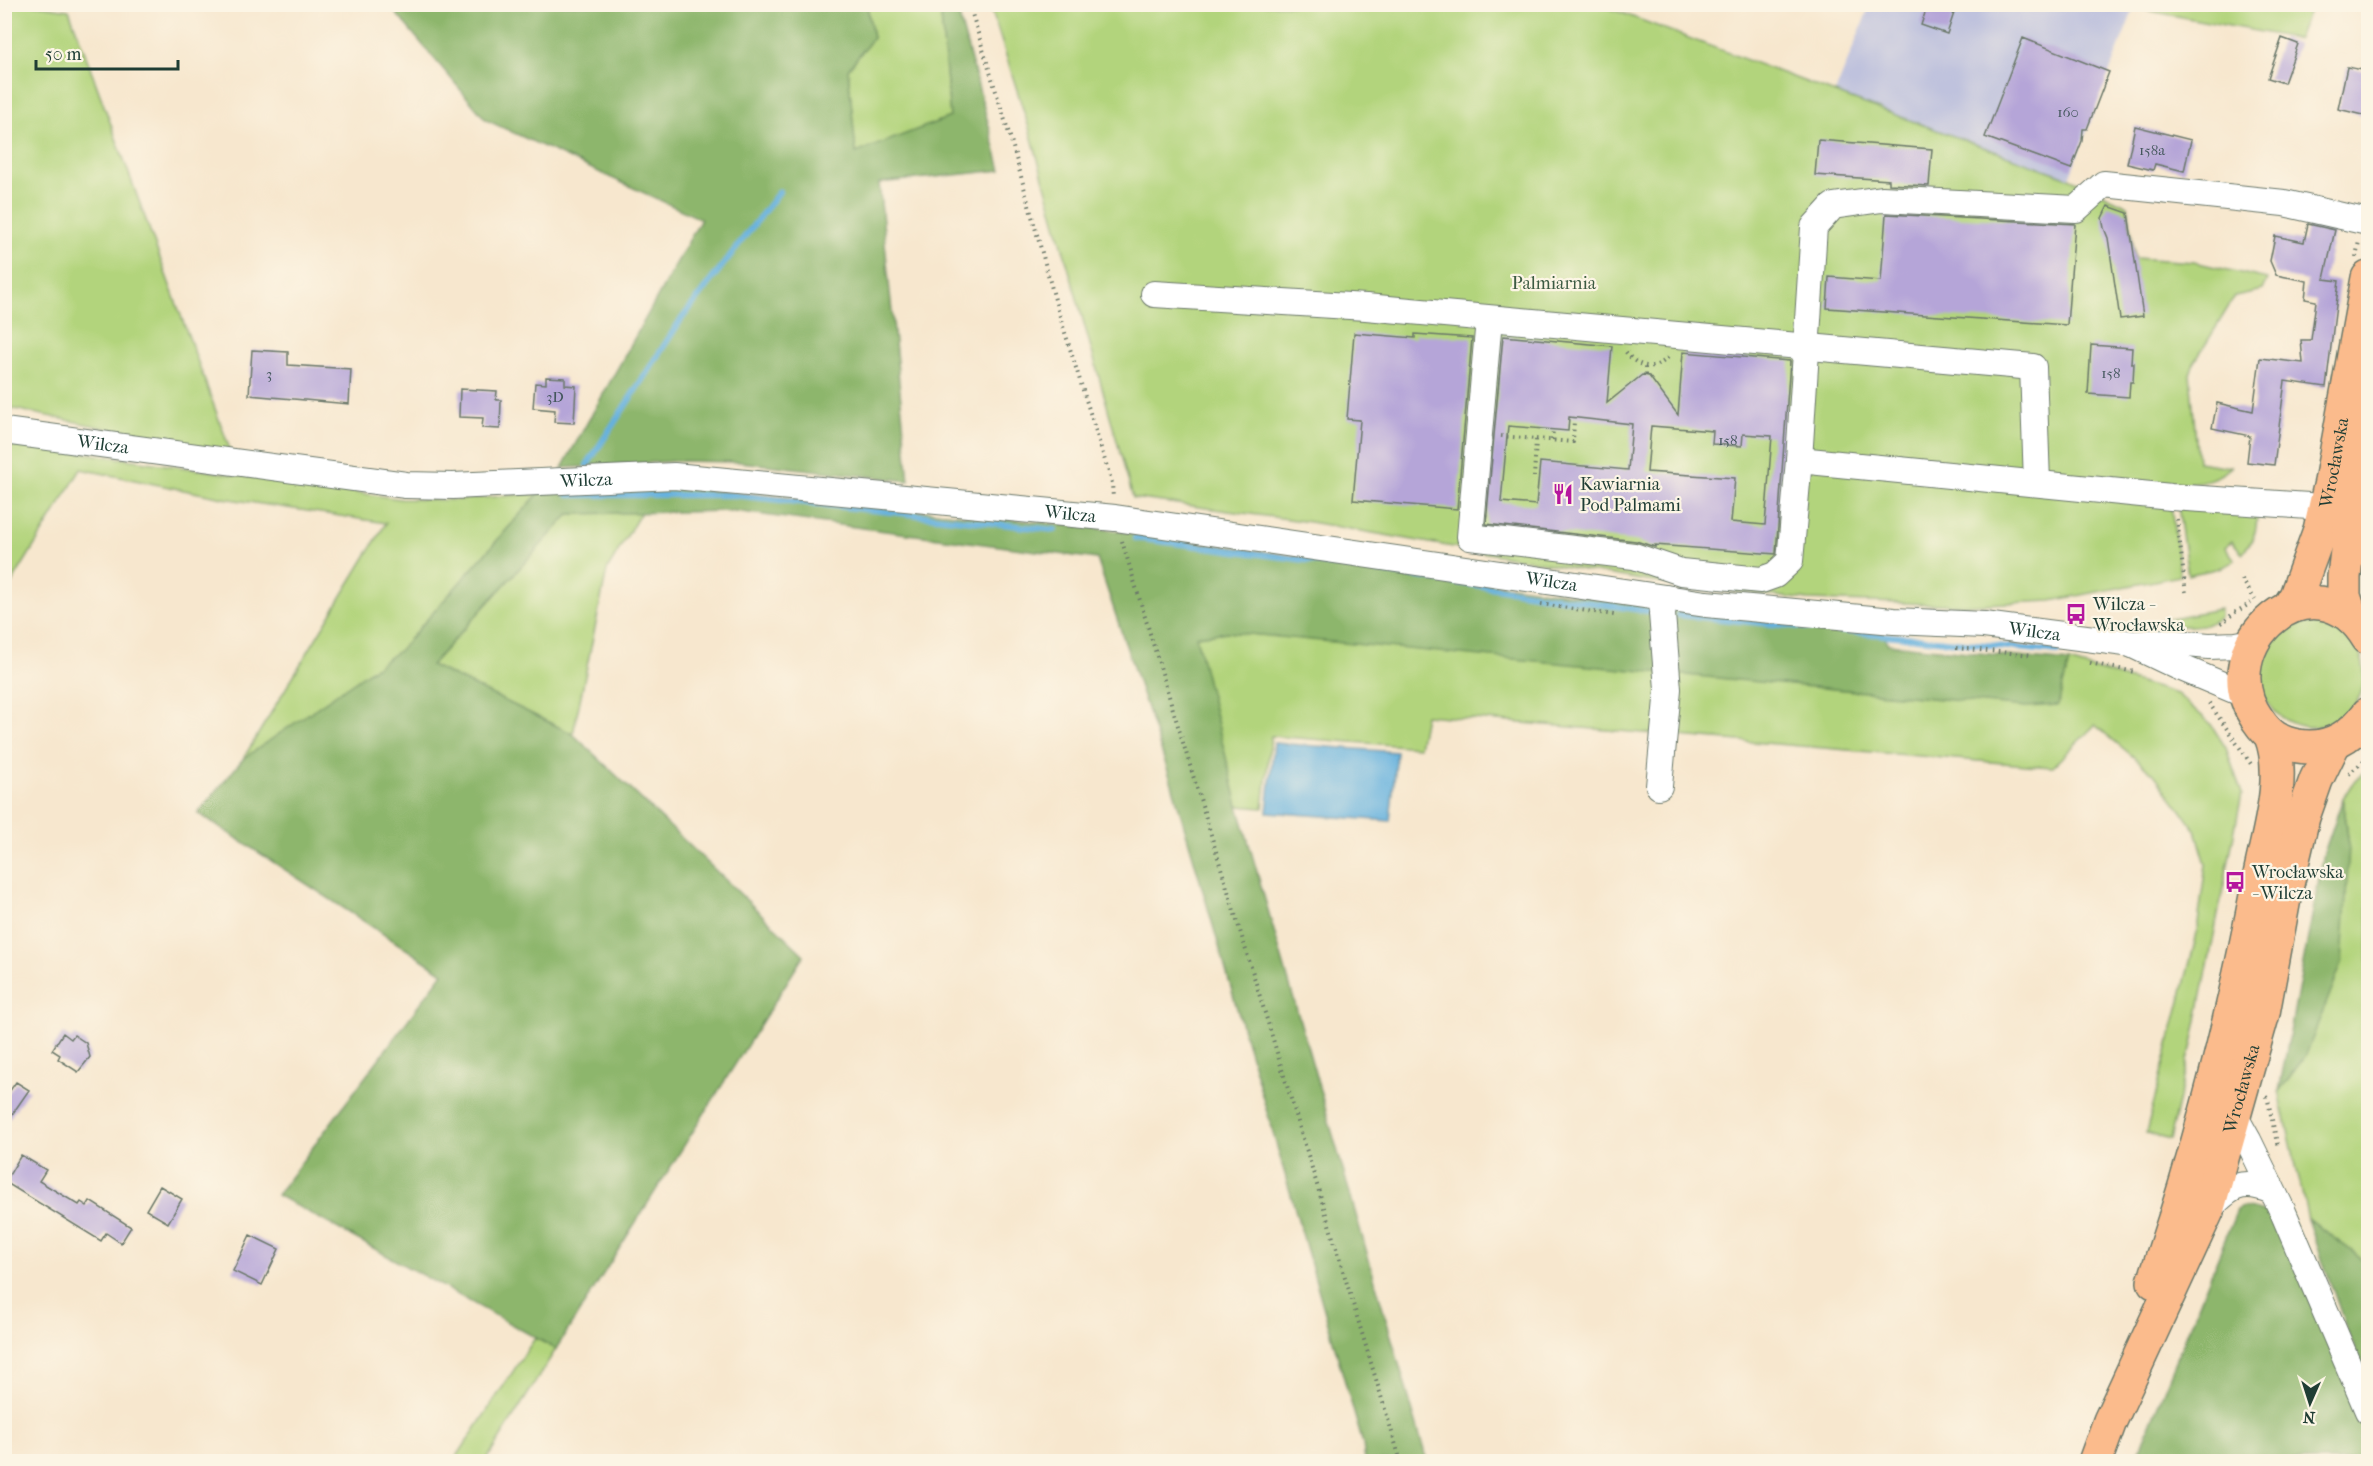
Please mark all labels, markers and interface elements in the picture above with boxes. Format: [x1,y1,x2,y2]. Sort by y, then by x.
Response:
scale bar [36,33,178,71]
text: 50 m [45,44,82,65]
house number: 160 [2057,103,2079,121]
house number: 158a [2139,141,2166,159]
park label: Palmiarnia [1512,273,1597,294]
house number: 158 [2101,364,2121,382]
house number: 3 [266,365,272,383]
house number: 3D [546,388,564,406]
street label: Wrocławska [2315,415,2353,511]
street label: Wilcza [75,430,131,458]
house number: 158 [1718,431,1738,449]
street label: Wilcza [559,468,613,492]
place label: Kawiarnia Pod Palmami [1580,474,1682,516]
restaurant icon: Kawiarnia Pod Palmami [1551,482,1575,506]
street label: Wilcza [1042,501,1098,527]
street label: Wilcza [1523,567,1579,596]
place label: Wilcza - Wrocławska [2092,594,2185,636]
bus stop icon: Wilcza - Wrocławska [2064,602,2088,626]
street label: Wilcza [2007,618,2062,645]
place label: Wrocławska - Wilcza [2251,862,2344,904]
bus stop icon: Wrocławska - Wilcza [2223,870,2247,894]
street label: Wrocławska [2219,1041,2264,1137]
north arrow [2280,1373,2340,1433]
text: N [2302,1408,2316,1427]

